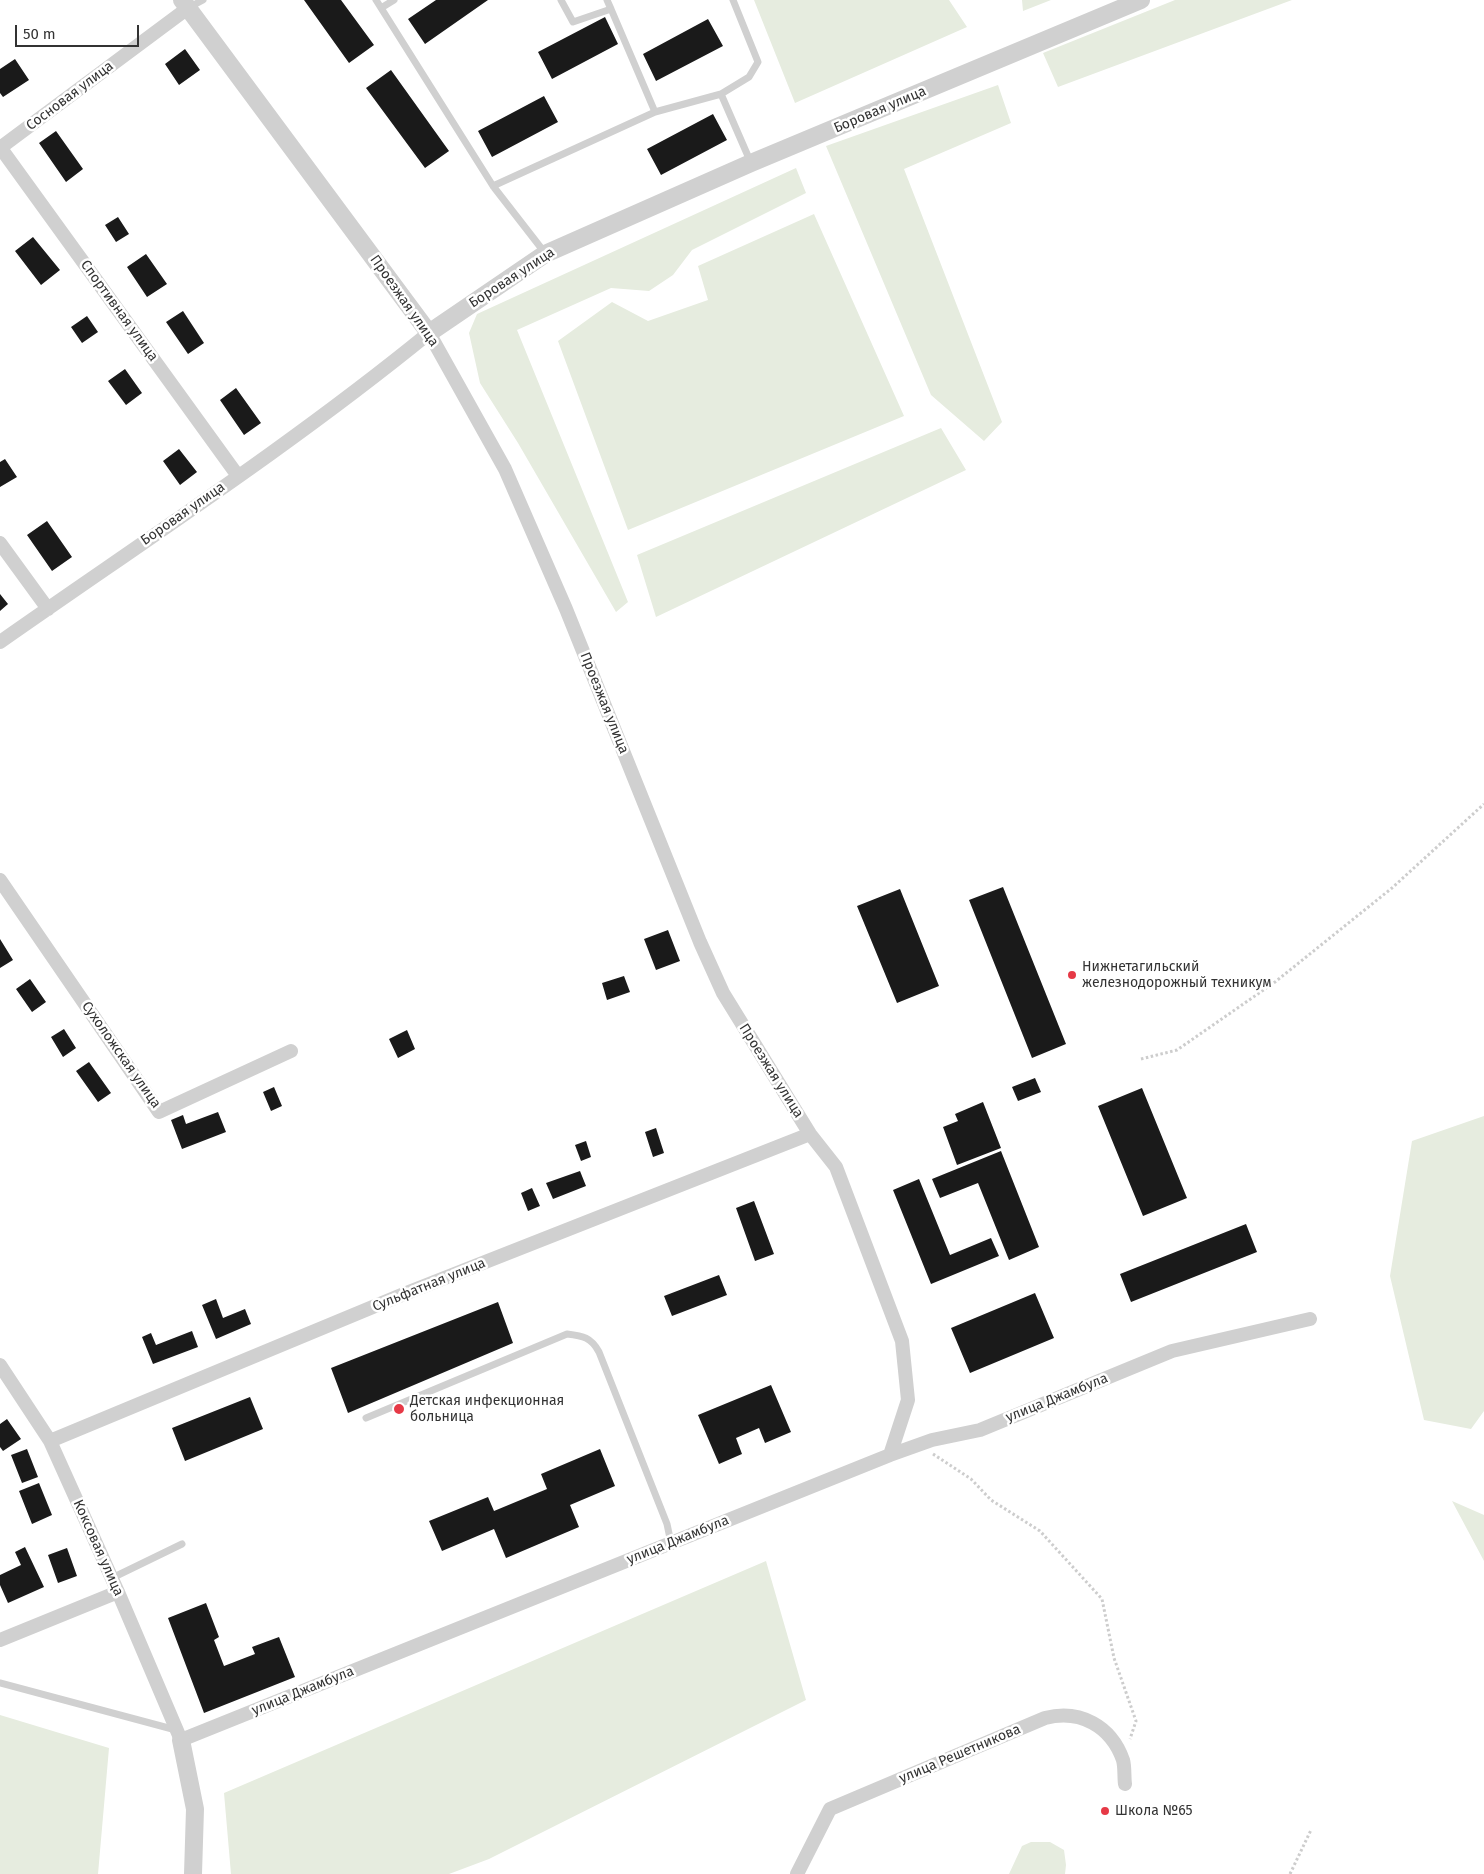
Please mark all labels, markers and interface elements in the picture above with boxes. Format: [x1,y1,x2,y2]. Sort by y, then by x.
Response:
scale bar [18,15,141,47]
text: 50 m [23,25,56,43]
street label: Сосновая улица [23,58,117,134]
street label: Боровая улица [831,83,929,137]
street label: Боровая улица [466,244,558,312]
street label: Проезжая улица [366,252,442,350]
street label: Спортивная улица [77,257,161,365]
street label: Боровая улица [138,479,228,549]
street label: Проезжая улица [576,650,632,756]
place label: Нижнетагильский железнодорожный техникум [1082,959,1272,992]
marker: Нижнетагильский железнодорожный техникум [1066,969,1078,981]
street label: Сухоложская улица [78,998,164,1112]
street label: Проезжая улица [735,1021,807,1121]
street label: Сульфатная улица [370,1255,488,1315]
street label: улица Джамбула [1004,1370,1110,1426]
place label: Детская инфекционная больница [410,1393,564,1425]
marker: Детская инфекционная больница [392,1402,406,1416]
street label: Коксовая улица [69,1497,127,1599]
street label: улица Джамбула [625,1512,731,1568]
street label: улица Джамбула [250,1663,356,1719]
street label: улица Решетникова [897,1721,1023,1787]
place label: Школа №65 [1115,1803,1193,1819]
marker: Школа №65 [1099,1805,1111,1817]

